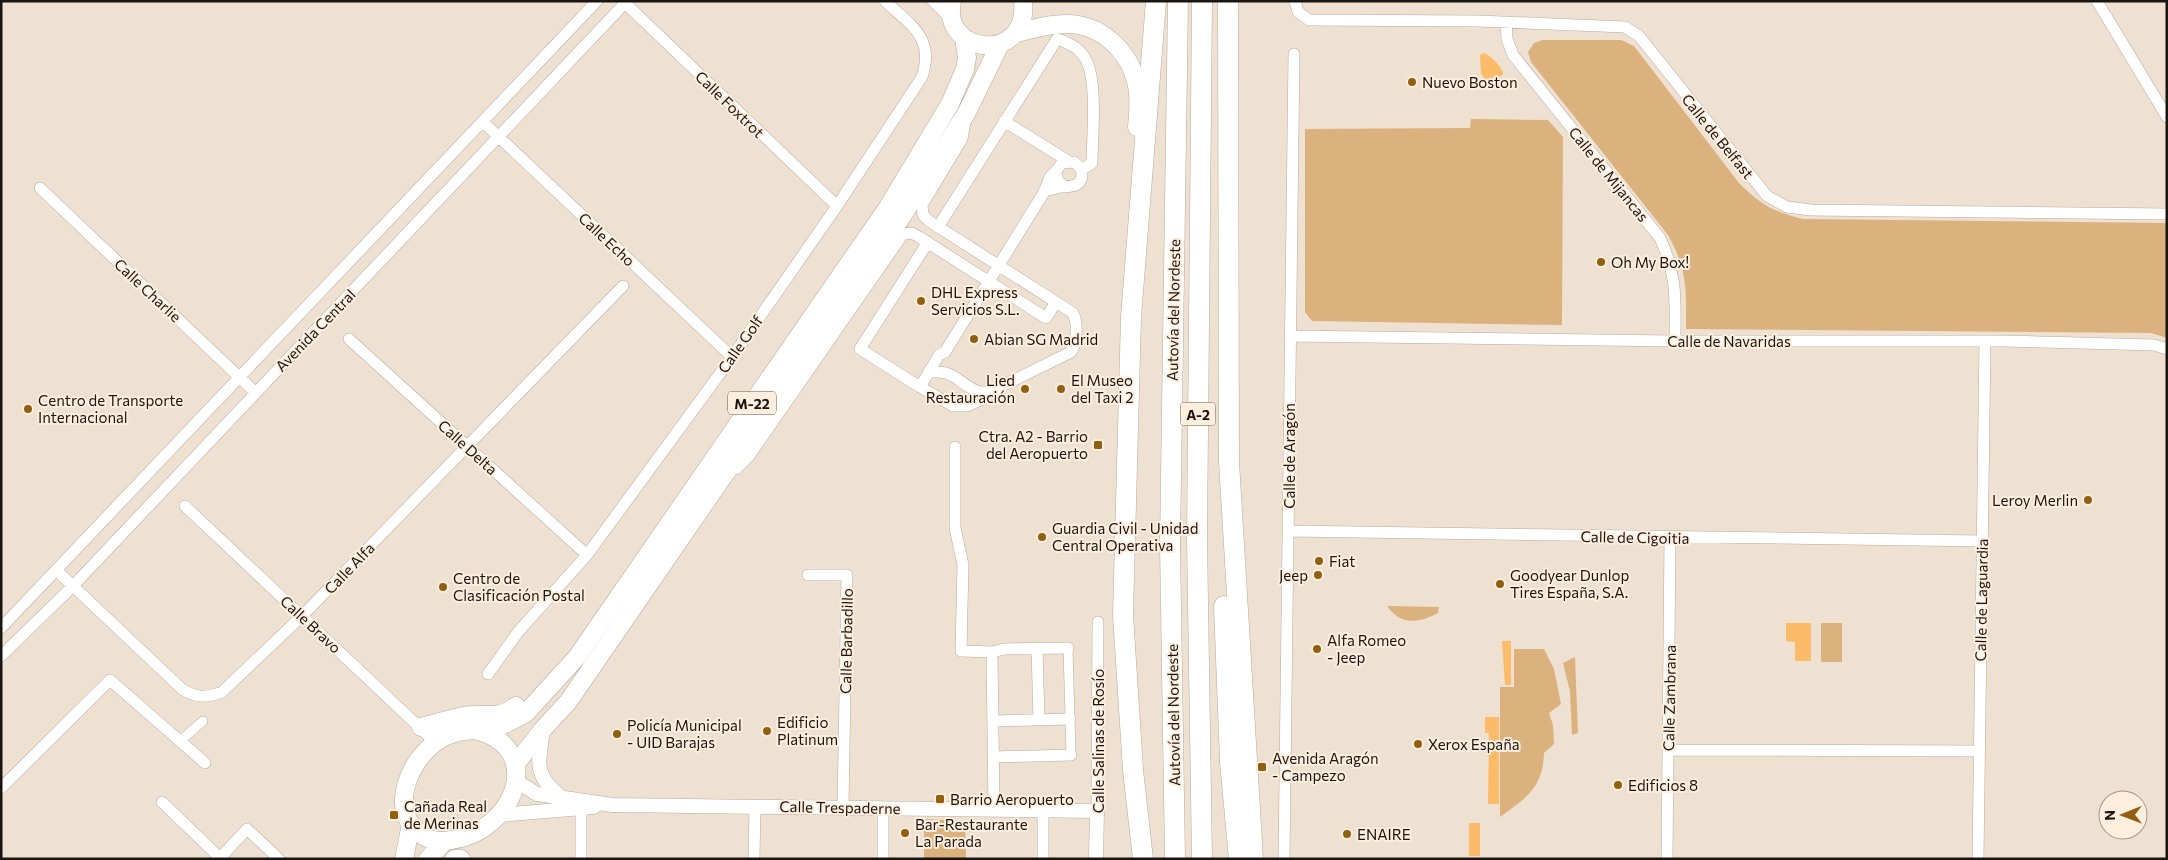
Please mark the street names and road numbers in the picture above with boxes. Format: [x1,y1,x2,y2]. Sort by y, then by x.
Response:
street label: Calle Foxtrot [692,67,768,141]
street label: Calle de Belfast [1678,90,1758,182]
street label: Calle de Mijancas [1565,123,1653,225]
street label: Calle Echo [575,208,639,270]
street label: Autovía del Nordeste [1163,239,1183,381]
street label: Calle Charlie [111,254,185,326]
street label: Avenida Central [271,285,359,375]
street label: Calle Golf [714,312,766,376]
street label: Calle de Navaridas [1667,332,1791,350]
road number: M-22 [728,392,776,414]
road number: A-2 [1180,402,1216,426]
street label: Calle de Aragón [1280,403,1298,509]
street label: Calle Delta [435,416,501,478]
street label: Calle de Cigoitia [1580,527,1690,547]
street label: Calle de Laguardia [1971,538,1991,662]
street label: Calle Alfa [320,539,378,597]
street label: Calle Barbadillo [836,588,856,694]
street label: Calle Bravo [277,591,345,657]
street label: Autovía del Nordeste [1163,644,1183,786]
street label: Calle Zambrana [1659,645,1679,751]
street label: Calle Salinas de Rosío [1089,669,1107,813]
street label: Calle Trespaderne [779,797,901,817]

